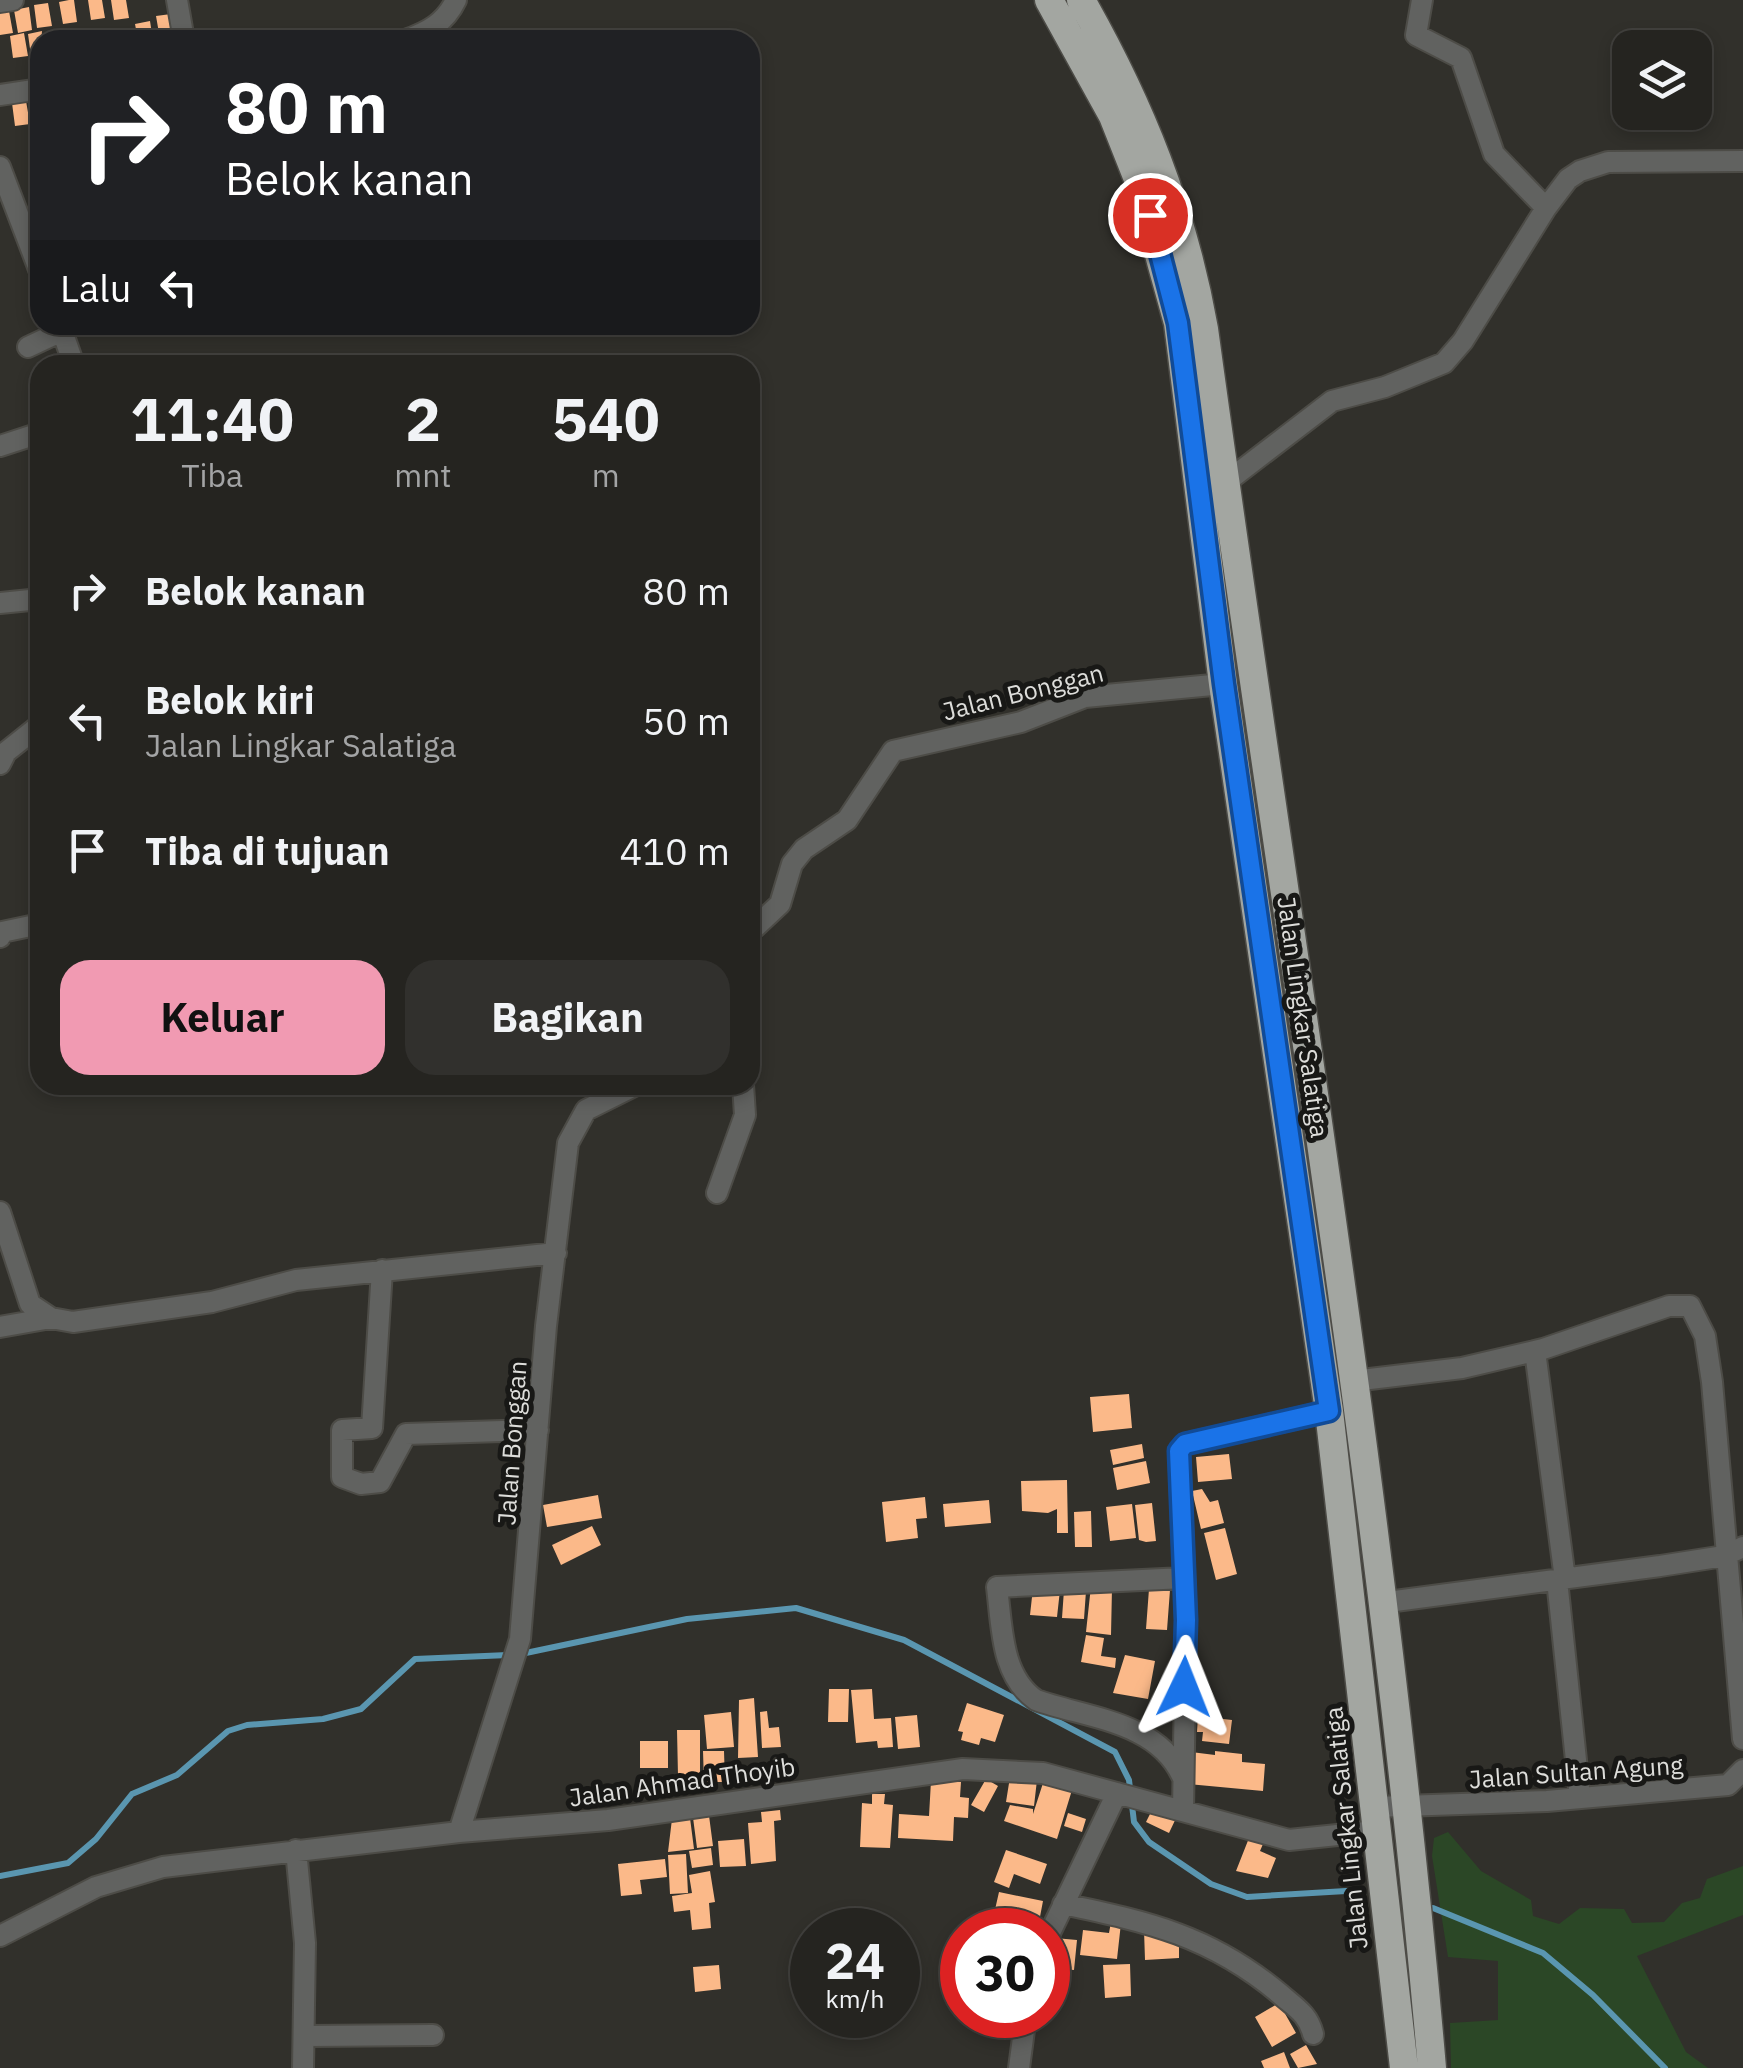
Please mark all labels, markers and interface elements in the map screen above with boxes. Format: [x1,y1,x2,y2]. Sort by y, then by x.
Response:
map controls [1612,30,1712,130]
button: layers [1612,30,1712,130]
text: 80 m [225,61,388,152]
icon: right [60,70,190,200]
text: Belok kanan [225,149,474,207]
pin [1108,173,1193,258]
icon: arrive [1123,188,1178,243]
icon: left [151,260,206,315]
text: Lalu [60,263,131,312]
text: 11:40 [130,379,294,458]
text: 2 [405,379,441,458]
text: 540 [552,379,660,458]
text: Tiba [181,454,243,496]
text: mnt [394,454,452,496]
text: m [592,454,620,496]
icon: right [60,563,115,618]
text: Belok kanan [145,566,366,615]
text: 80 m [642,566,730,615]
street label: Jalan Bonggan [939,656,1107,727]
text: Belok kiri [145,675,315,724]
icon: left [60,693,115,748]
text: 50 m [642,696,730,745]
text: Jalan Lingkar Salatiga [145,724,457,766]
icon: arrive [60,823,115,878]
text: Tiba di tujuan [145,826,390,875]
text: 410 m [619,826,730,875]
street label: Jalan Lingkar Salatiga [1270,894,1337,1140]
button: Keluar [60,960,385,1075]
button: Bagikan [405,960,730,1075]
street label: Jalan Bonggan [489,1360,534,1526]
position arrow [1132,1635,1236,1739]
street label: Jalan Lingkar Salatiga [1316,1705,1375,1951]
street label: Jalan Sultan Agung [1468,1748,1684,1795]
street label: Jalan Ahmad Thoyib [567,1749,797,1814]
speed limit sign: 30 [940,1908,1070,2038]
text: 24 [825,1928,885,1993]
text: km/h [826,1982,884,2015]

